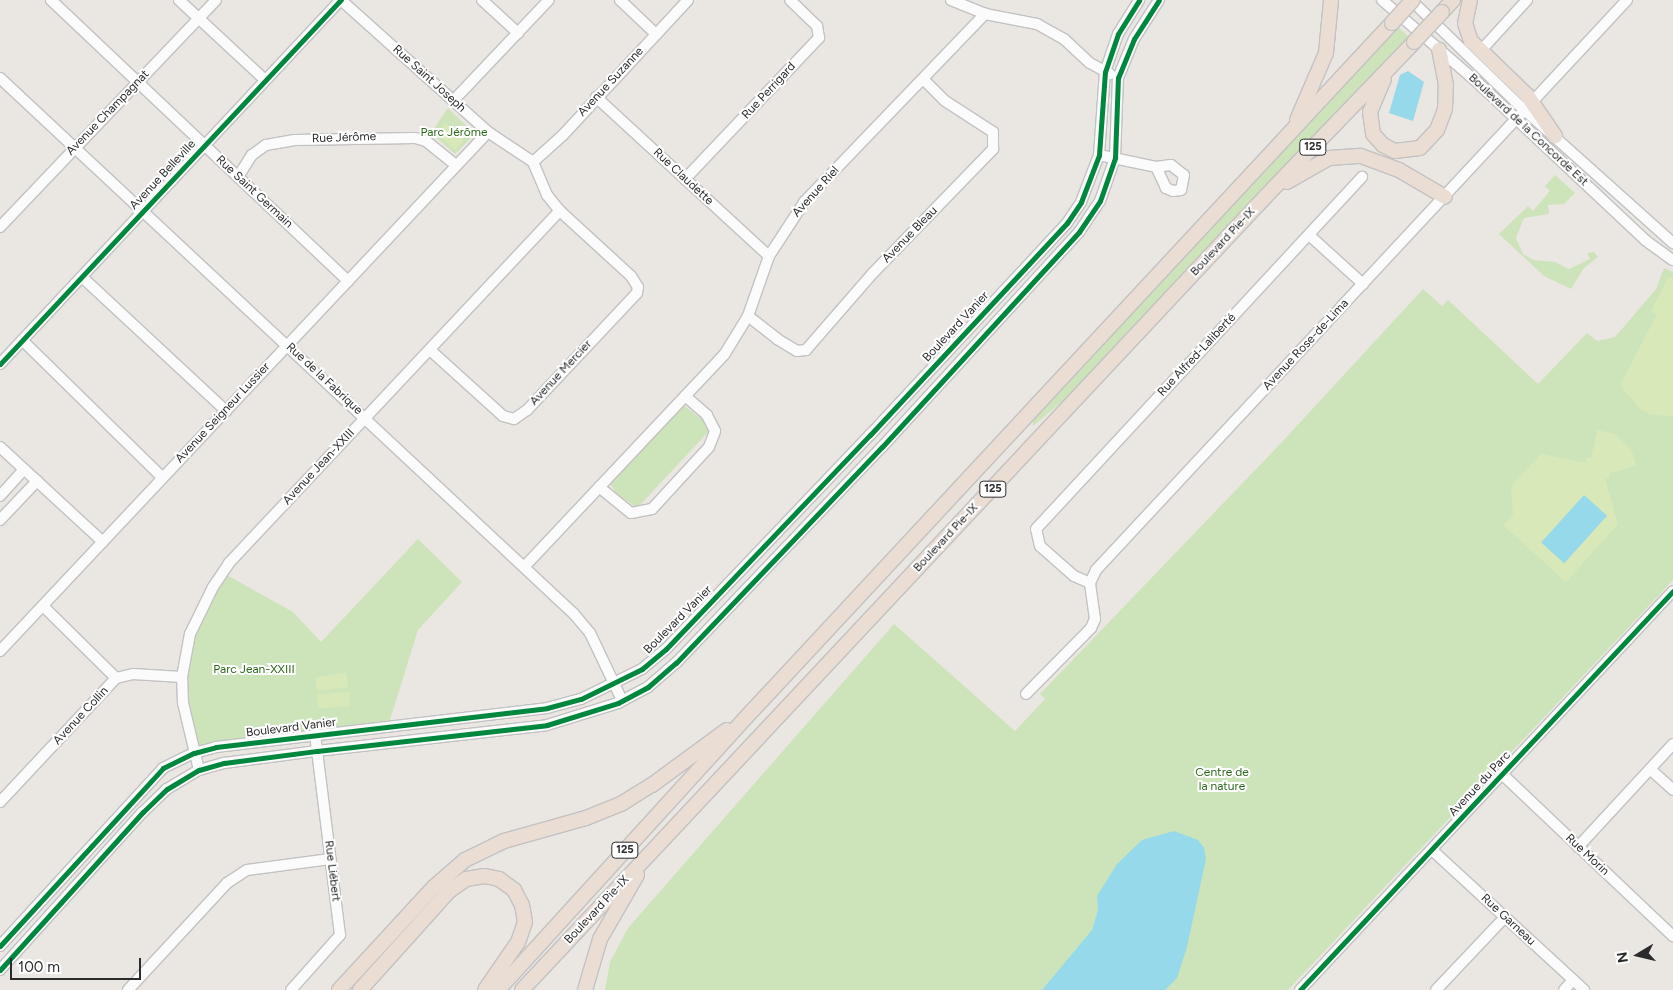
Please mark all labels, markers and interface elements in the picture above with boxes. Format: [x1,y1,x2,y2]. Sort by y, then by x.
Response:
street label: Rue Saint Joseph [390,42,468,116]
street label: Avenue Suzanne [575,44,647,120]
street label: Rue Perrigard [739,60,799,122]
street label: Avenue Champagnat [64,67,152,159]
street label: Boulevard de la Concorde Est [1465,71,1591,189]
park label: Parc Jérôme [421,126,487,140]
street label: Rue Jérôme [312,130,376,146]
street label: Avenue Belleville [127,137,199,213]
road number: 125 [1299,138,1327,156]
street label: Rue Claudette [650,145,716,209]
street label: Rue Saint Germain [213,153,295,231]
street label: Avenue Riel [790,164,842,220]
street label: Avenue Bleau [880,204,940,266]
street label: Boulevard Pie-IX [1188,205,1258,279]
street label: Boulevard Vanier [920,289,992,365]
street label: Avenue Rose-de-Lima [1260,297,1352,393]
street label: Rue Alfred-Laliberté [1155,311,1239,399]
street label: Avenue Mercier [527,337,595,409]
street label: Rue de la Fabrique [283,340,365,418]
street label: Avenue Seigneur Lussier [173,360,273,466]
street label: Avenue Jean-XXIII [280,426,358,508]
road number: 125 [979,480,1007,498]
street label: Boulevard Pie-IX [911,501,981,575]
street label: Boulevard Vanier [641,583,715,657]
park label: Parc Jean-XXIII [213,663,295,677]
street label: Avenue Collin [51,684,111,748]
street label: Boulevard Vanier [245,715,337,741]
street label: Avenue du Parc [1446,748,1514,820]
park label: Centre de la nature [1195,766,1249,794]
street label: Rue Morin [1562,831,1612,879]
street label: Rue Liébert [321,840,343,902]
road number: 125 [611,842,639,858]
street label: Boulevard Pie-IX [562,873,632,947]
street label: Rue Garneau [1478,891,1538,949]
north arrow [1613,930,1663,980]
scale bar [12,948,144,980]
text: N [1613,951,1632,964]
text: 100 m [18,958,60,976]

